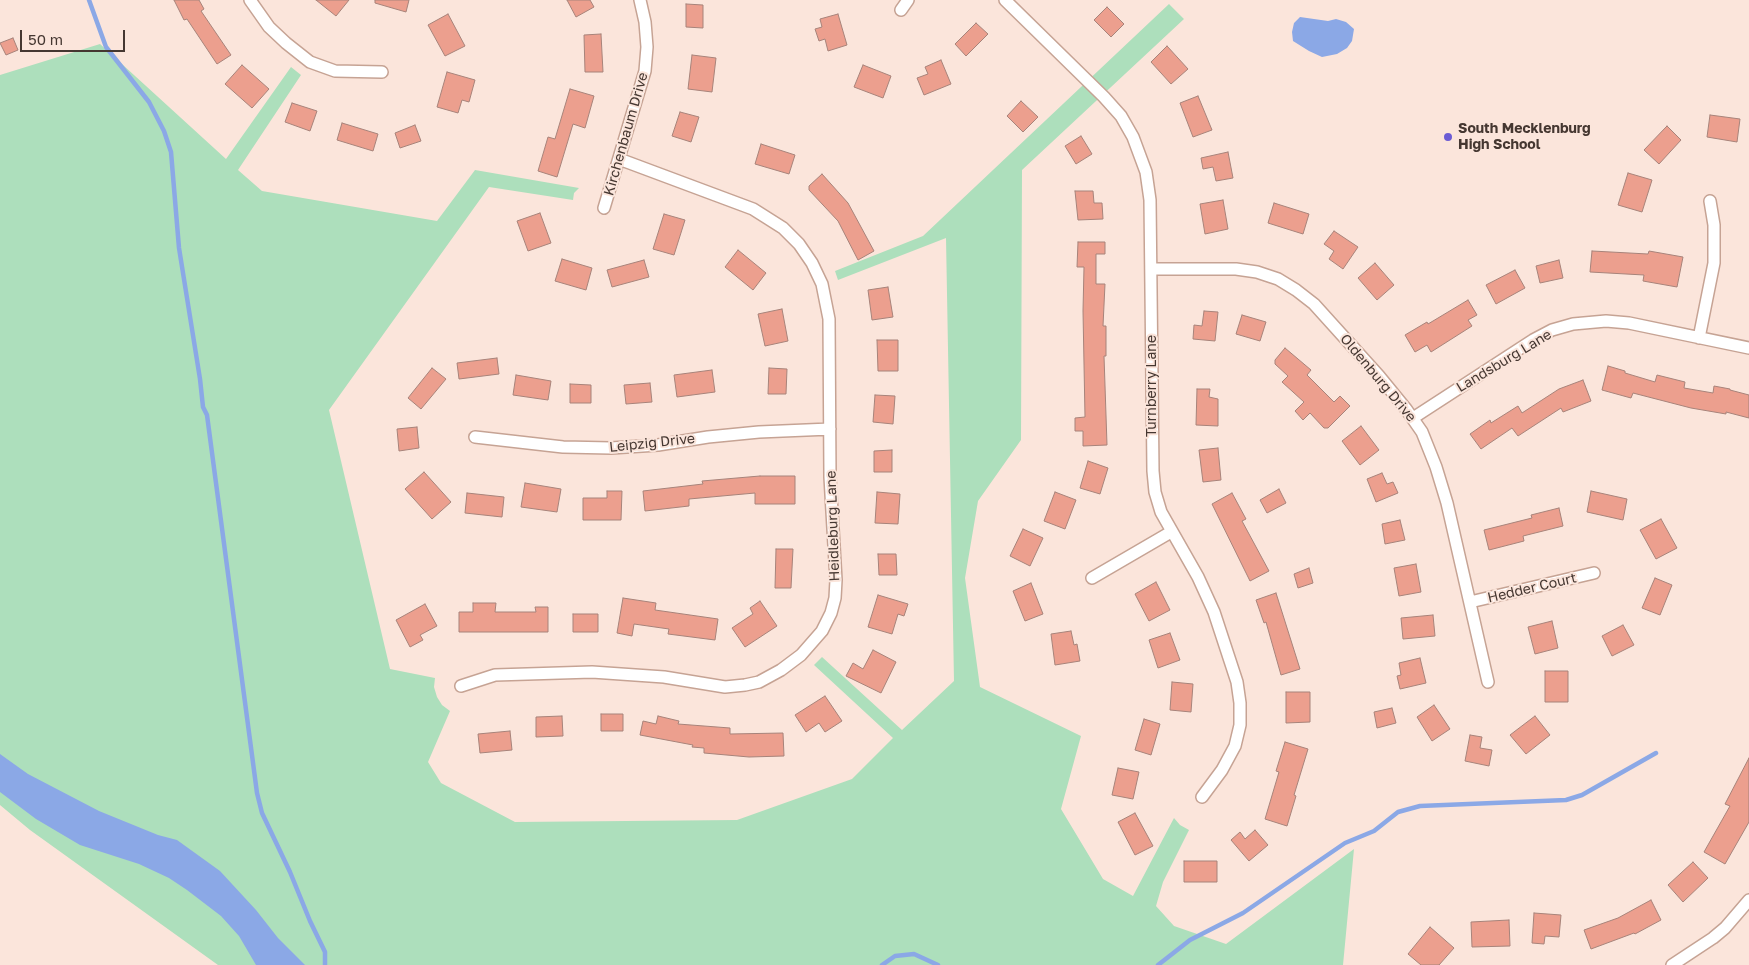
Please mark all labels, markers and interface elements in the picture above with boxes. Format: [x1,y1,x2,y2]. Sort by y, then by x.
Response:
scale bar [22,20,128,52]
text: 50 m [28,30,63,48]
street label: Kirchenbaum Drive [600,71,652,197]
place label: South Mecklenburg High School [1458,121,1591,154]
marker: South Mecklenburg High School [1442,131,1454,143]
street label: Landsburg Lane [1453,326,1555,396]
street label: Oldenburg Drive [1336,331,1420,425]
street label: Turnberry Lane [1144,335,1160,437]
street label: Leipzig Drive [608,430,696,456]
street label: Heidleburg Lane [823,470,843,582]
street label: Hedder Court [1486,570,1578,606]

